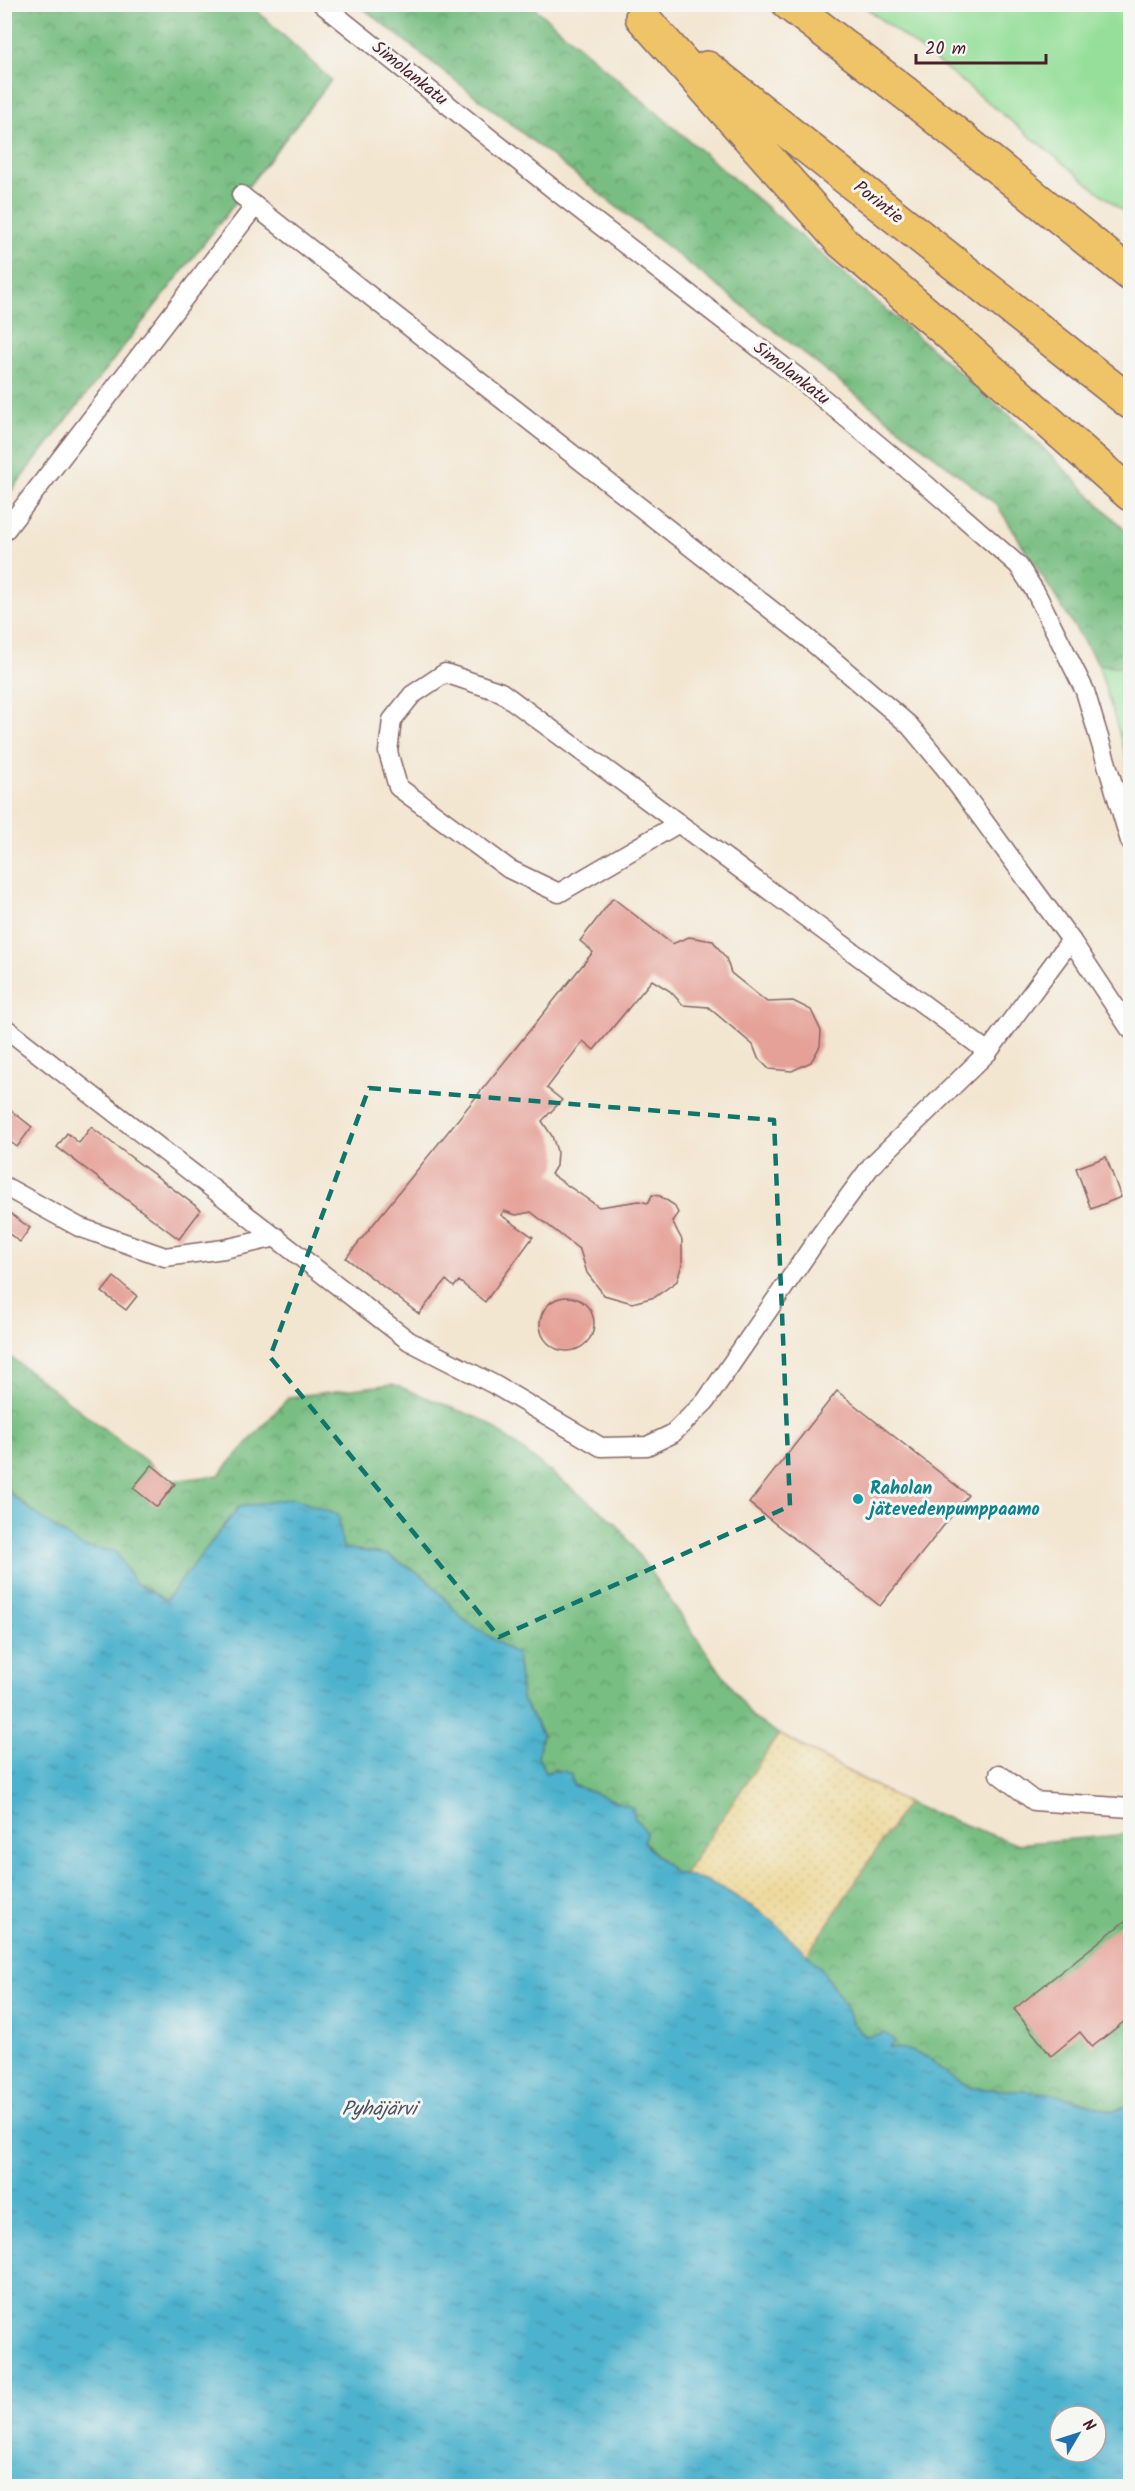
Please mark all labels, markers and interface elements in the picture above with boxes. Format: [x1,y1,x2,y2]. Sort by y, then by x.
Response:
scale bar [916,27,1046,65]
street label: Simolankatu [364,34,454,114]
text: 20 m [925,35,966,64]
street label: Porintie [847,174,909,232]
street label: Simolankatu [746,334,836,414]
place label: Raholan jätevedenpumppaamo [865,1475,1040,1525]
marker: Raholan jätevedenpumppaamo [851,1492,865,1506]
water label: Pyhäjärvi [342,2094,421,2126]
north arrow [1048,2404,1108,2464]
text: N [1076,2414,1101,2437]

